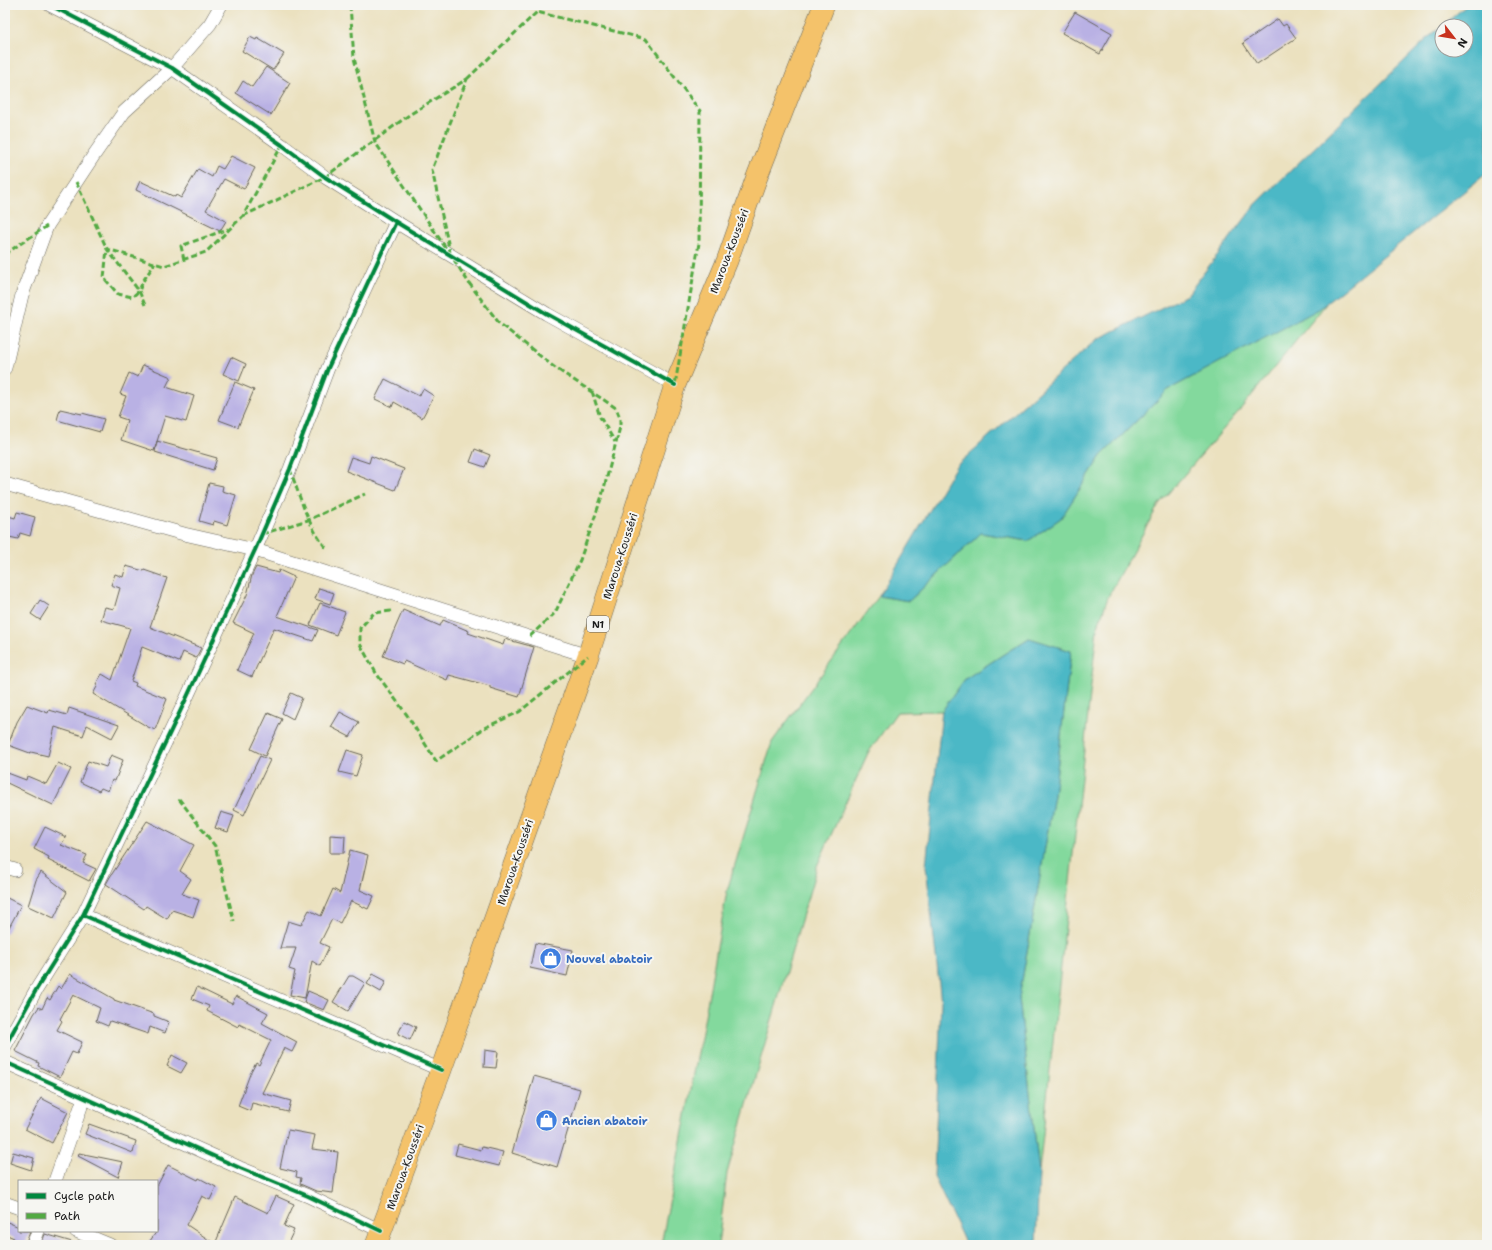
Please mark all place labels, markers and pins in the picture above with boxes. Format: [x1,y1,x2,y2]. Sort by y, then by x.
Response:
shop icon: Nouvel abatoir [538,946,564,972]
place label: Nouvel abatoir [566,952,653,967]
shop icon: Ancien abatoir [533,1108,559,1134]
place label: Ancien abatoir [562,1114,648,1129]

